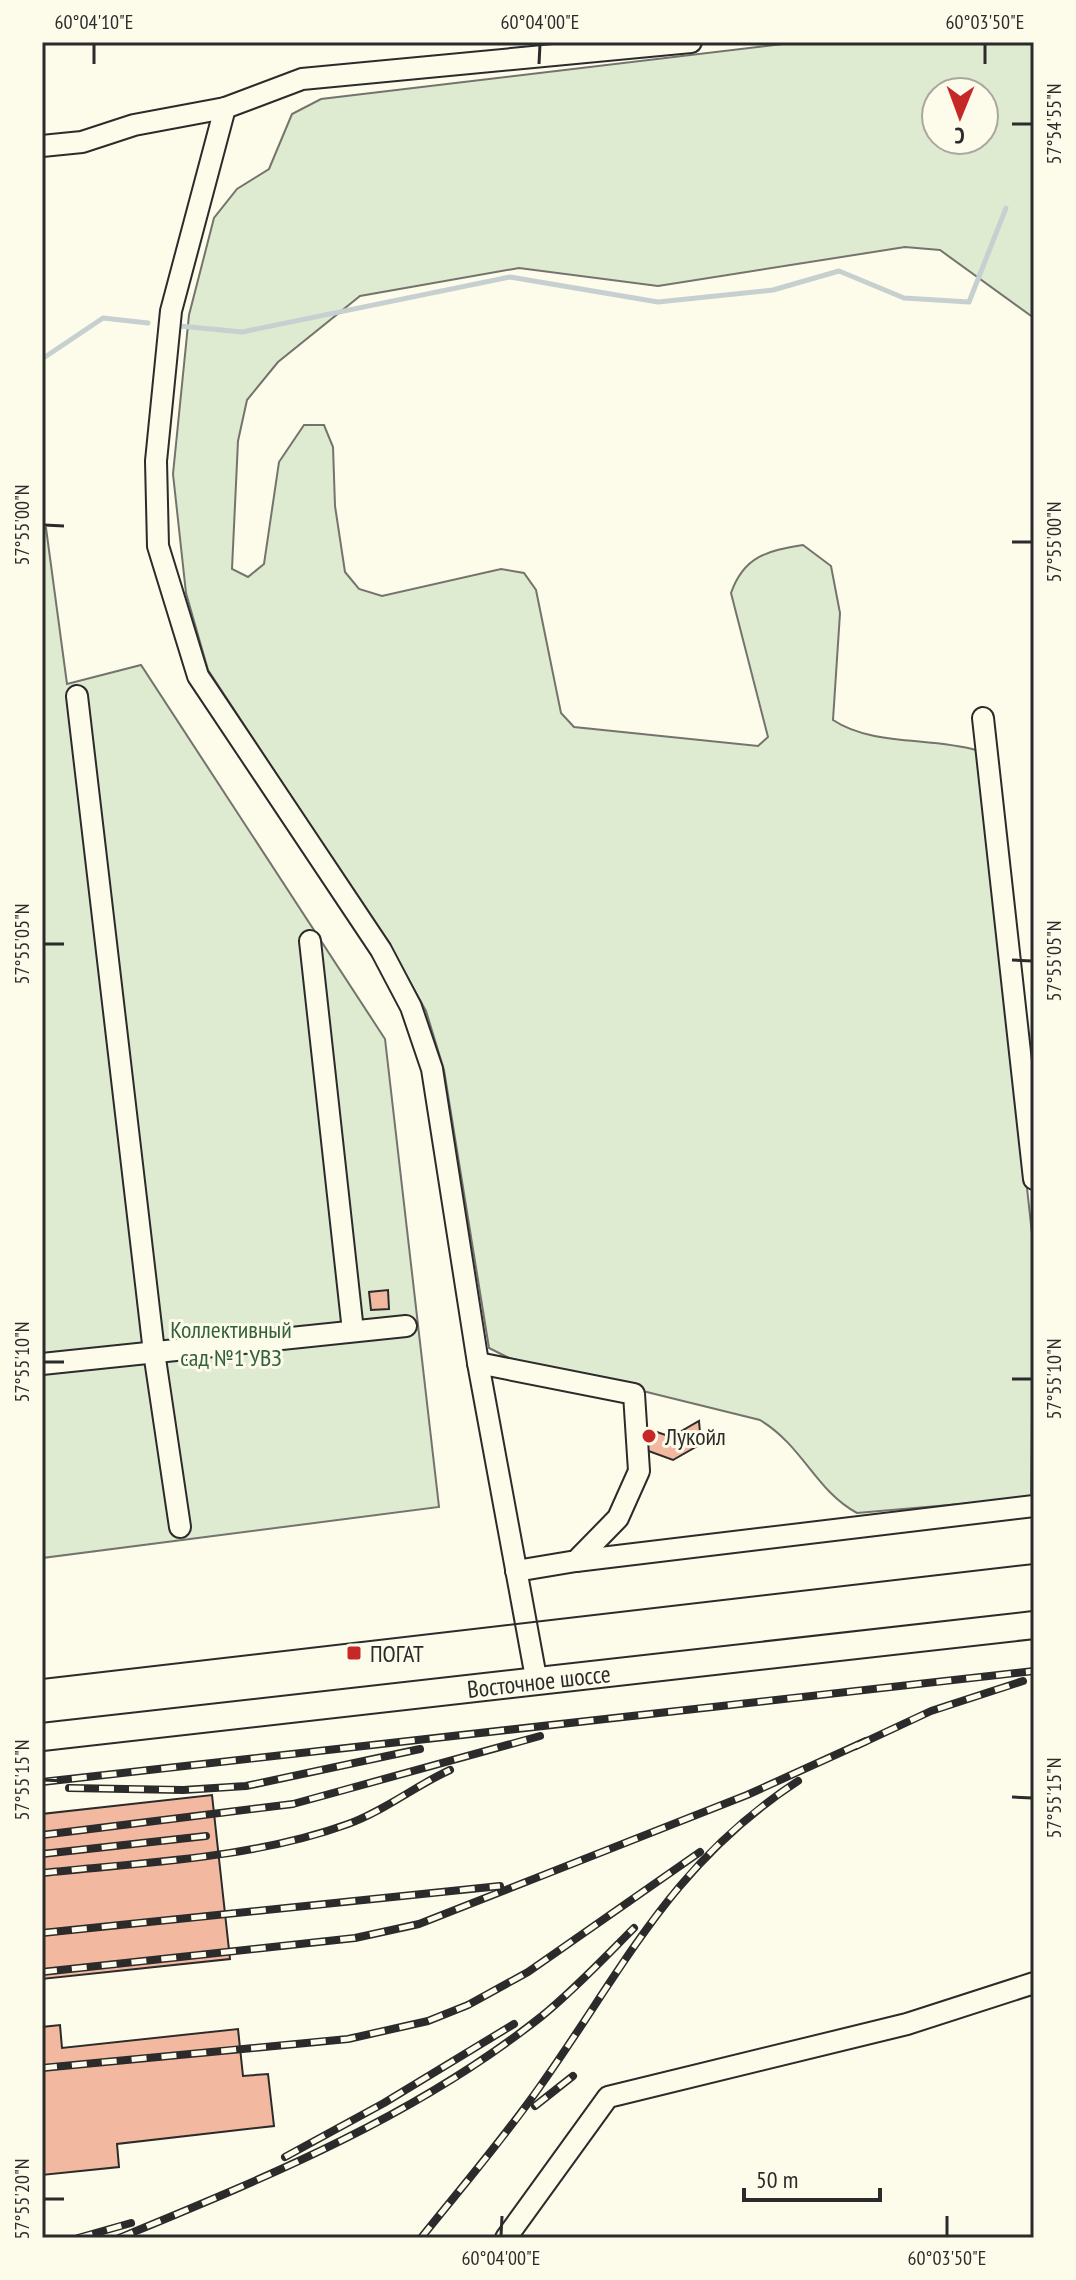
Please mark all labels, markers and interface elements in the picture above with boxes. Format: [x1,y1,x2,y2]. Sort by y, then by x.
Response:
text: 60°04'10"E [55,9,133,35]
text: 60°04'00"E [501,9,579,35]
text: 60°03'50"E [946,9,1024,35]
north arrow [920,76,1000,156]
text: 57°54'55"N [1041,84,1067,164]
text: С [954,122,965,150]
text: 57°55'00"N [9,485,35,565]
text: 57°55'00"N [1041,502,1067,582]
text: 57°55'05"N [9,904,35,984]
text: 57°55'05"N [1041,921,1067,1001]
park label: Коллективный сад №1 УВЗ [170,1314,292,1373]
text: 57°55'10"N [9,1322,35,1402]
text: 57°55'10"N [1041,1339,1067,1419]
place label: Лукойл [664,1421,726,1452]
marker: Лукойл [640,1427,658,1445]
place label: ПОГАТ [370,1638,424,1669]
marker: ПОГАТ [345,1644,363,1662]
street label: Восточное шоссе [466,1657,612,1704]
text: 57°55'15"N [9,1740,35,1820]
text: 57°55'15"N [1041,1758,1067,1838]
scale bar [744,2152,880,2202]
text: 57°55'20"N [9,2159,35,2239]
text: 50 m [756,2164,798,2195]
text: 60°04'00"E [462,2245,540,2271]
text: 60°03'50"E [908,2245,986,2271]

